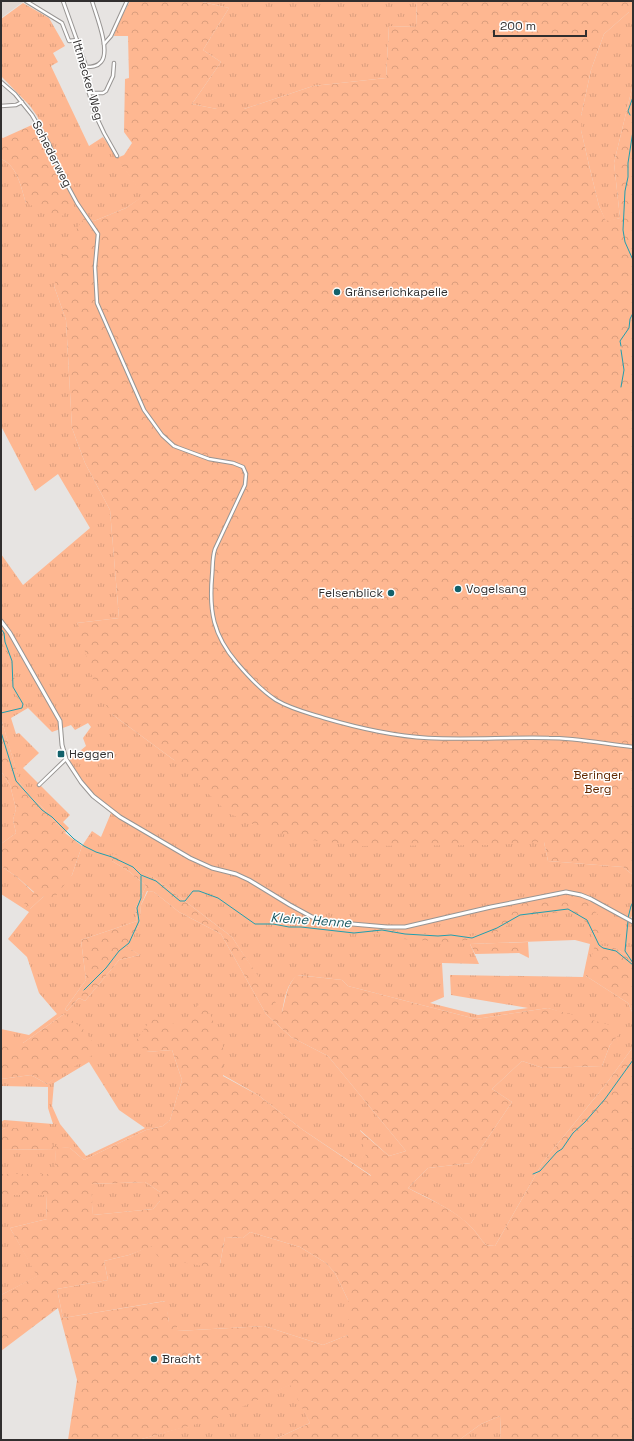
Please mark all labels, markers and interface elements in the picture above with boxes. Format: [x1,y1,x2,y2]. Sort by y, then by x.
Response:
scale bar [494,12,586,38]
text: 200 m [500,18,536,34]
street label: Ittmecker Weg [69,38,107,122]
street label: Schederweg [28,118,76,190]
place label: Gränserichkapelle [345,284,448,300]
marker: Gränserichkapelle [332,287,342,297]
place label: Vogelsang [466,581,526,597]
marker: Vogelsang [453,584,463,594]
place label: Felsenblick [319,585,384,601]
marker: Felsenblick [386,588,396,598]
place label: Heggen [69,746,114,762]
marker: Heggen [56,749,66,759]
park label: Beringer Berg [573,767,623,797]
water label: Kleine Henne [270,909,353,931]
place label: Bracht [162,1351,201,1367]
marker: Bracht [149,1354,159,1364]

